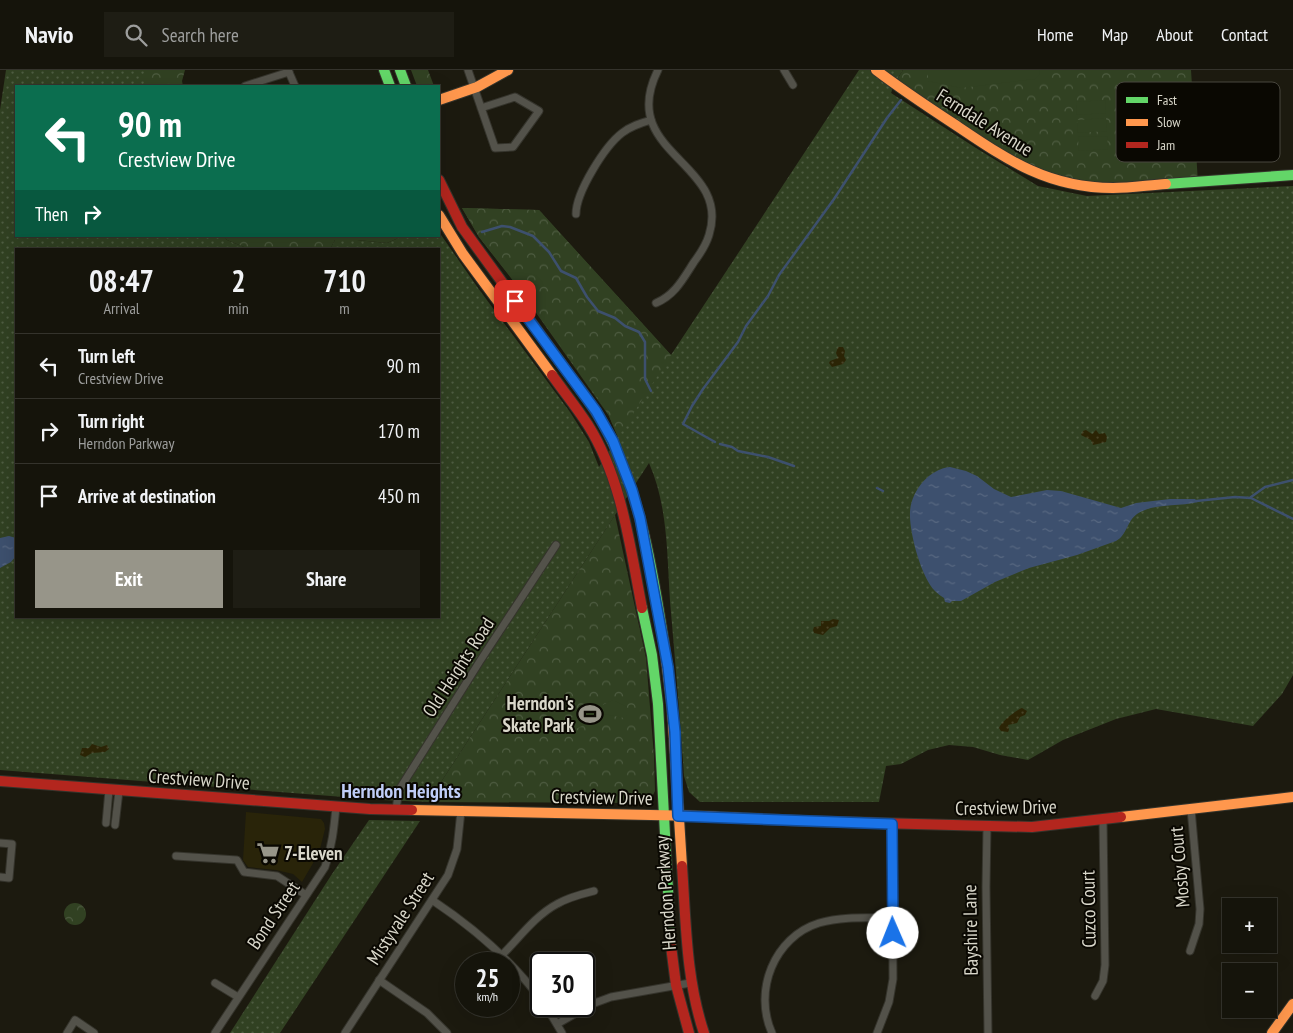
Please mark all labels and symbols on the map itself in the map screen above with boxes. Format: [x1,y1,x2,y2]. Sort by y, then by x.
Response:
legend [1116,82,1280,162]
street label: Ferndale Avenue [932,83,1038,161]
text: Fast [1157,91,1177,109]
text: Slow [1157,113,1181,131]
text: Jam [1156,136,1175,154]
pin [494,280,536,322]
street label: Old Heights Road [417,613,499,721]
place label: Herndon's Skate Park [503,691,574,737]
sports icon: Herndon's Skate Park [577,701,603,727]
street label: Crestview Drive [147,763,251,795]
district label: Herndon Heights [341,778,461,804]
street label: Crestview Drive [551,784,653,810]
street label: Crestview Drive [955,794,1057,820]
street label: Mosby Court [1163,825,1194,908]
street label: Herndon Parkway [649,834,681,951]
supermarket icon: 7-Eleven [255,840,281,866]
place label: 7-Eleven [284,841,343,865]
street label: Mistyvale Street [361,866,439,969]
street label: Cuzco Court [1075,869,1101,948]
street label: Bond Street [241,876,305,954]
street label: Bayshire Lane [957,884,983,976]
position arrow [866,906,918,958]
speed limit sign: 30 [530,952,595,1017]

